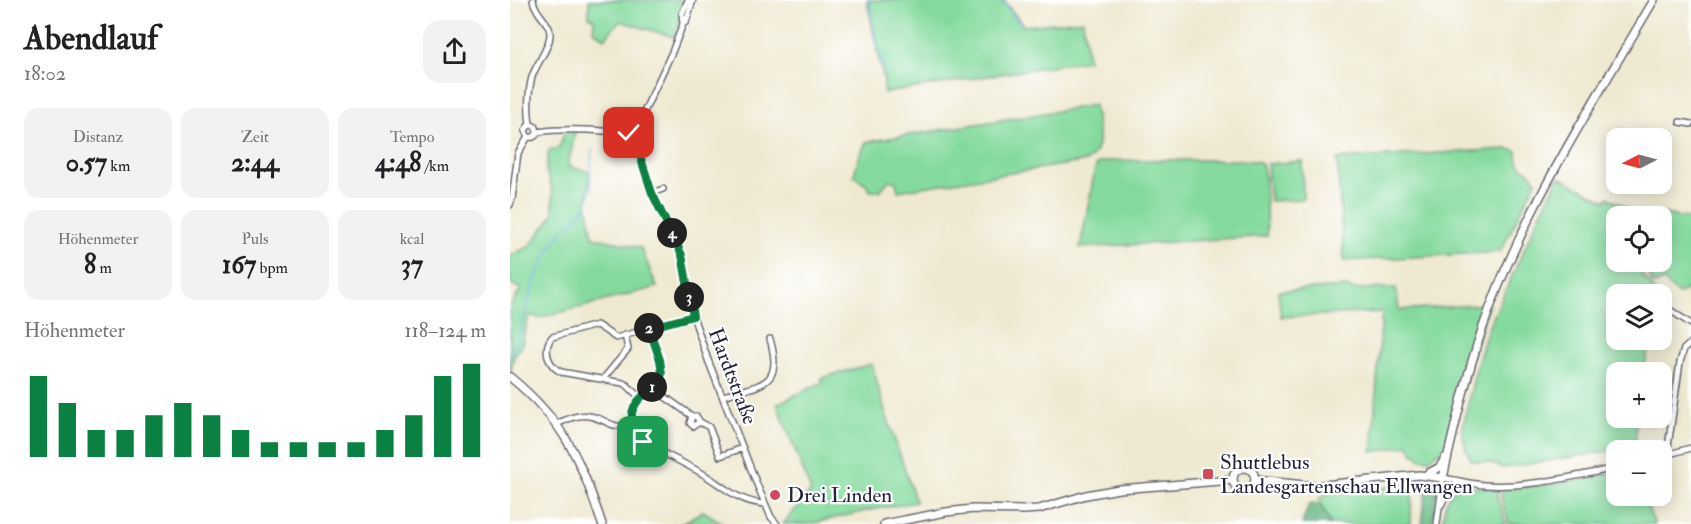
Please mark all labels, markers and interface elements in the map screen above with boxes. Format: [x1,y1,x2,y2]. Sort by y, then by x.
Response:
text: Abendlauf [24,18,158,59]
button: share [423,20,486,83]
text: 18:02 [24,61,66,86]
pin [603,107,654,158]
icon: check [612,116,645,149]
text: Distanz [73,127,123,147]
text: Zeit [241,127,269,147]
text: Tempo [390,127,434,147]
north arrow [1606,128,1672,194]
map controls [1606,128,1672,506]
text: 0.57 [66,147,107,179]
text: 2:44 [231,147,279,179]
text: 4:48 [375,147,422,179]
text: km [107,156,130,176]
text: /km [422,156,449,176]
button: locate [1606,206,1672,272]
pin: 4 [657,218,687,248]
text: 4 [668,223,676,243]
text: Höhenmeter [58,229,138,249]
text: Puls [241,229,269,249]
text: kcal [400,229,424,249]
text: 8 [84,249,96,281]
text: 167 [222,249,256,281]
text: 37 [401,249,423,281]
text: m [96,258,112,278]
text: bpm [256,258,288,278]
pin: 3 [674,282,704,312]
button: layers [1606,284,1672,350]
text: 3 [686,287,692,307]
pin: 2 [634,313,664,343]
text: Höhenmeter [24,318,125,343]
text: 118–124 m [404,318,486,343]
text: 2 [645,318,653,338]
street label: Hardtstraße [702,324,763,428]
button: + [1606,362,1672,428]
pin: 1 [637,372,667,402]
text: 1 [649,377,655,397]
pin [617,416,668,467]
icon: arrive [626,425,659,458]
button: − [1606,440,1672,506]
place label: Shuttlebus Landesgartenschau Ellwangen [1220,449,1473,500]
marker: Shuttlebus Landesgartenschau Ellwangen [1201,467,1215,481]
place label: Drei Linden [787,482,892,509]
marker: Drei Linden [768,488,782,502]

